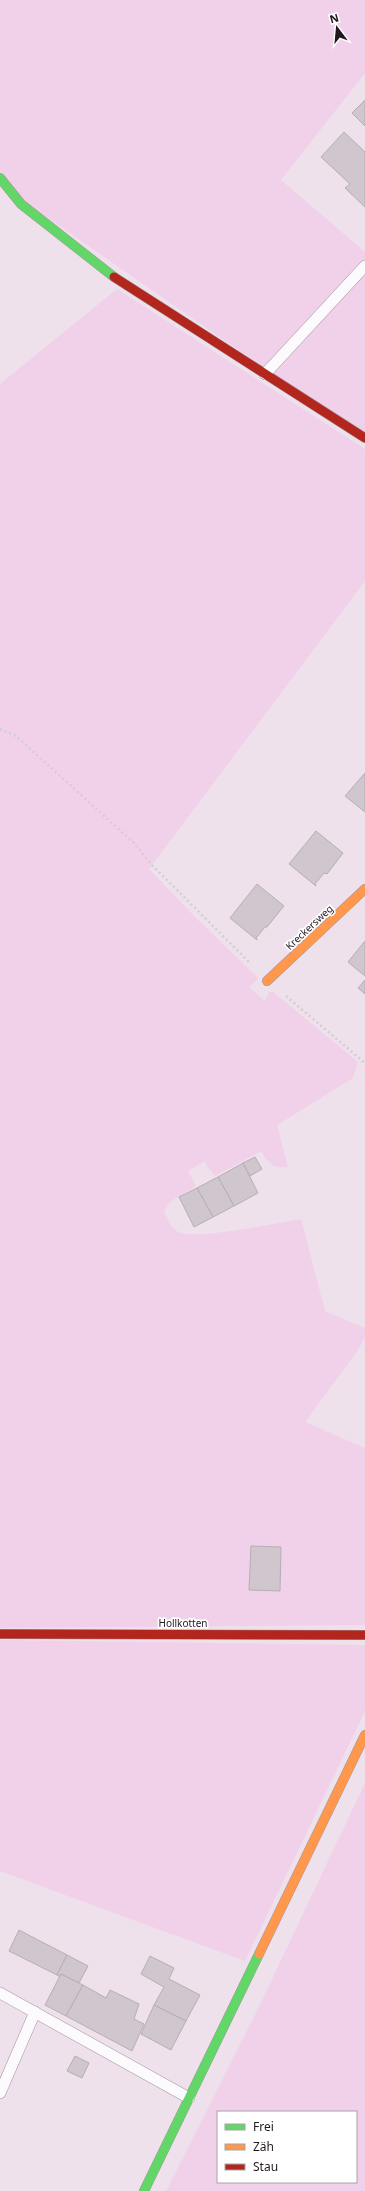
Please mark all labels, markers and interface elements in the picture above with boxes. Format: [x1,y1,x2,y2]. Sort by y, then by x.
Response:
north arrow [317,8,357,48]
text: N [328,9,340,26]
street label: Kreckersweg [282,901,336,953]
street label: Hollkotten [158,1616,208,1630]
legend [217,2111,357,2183]
text: Frei [253,2118,274,2135]
text: Zäh [253,2138,274,2155]
text: Stau [253,2158,278,2175]

